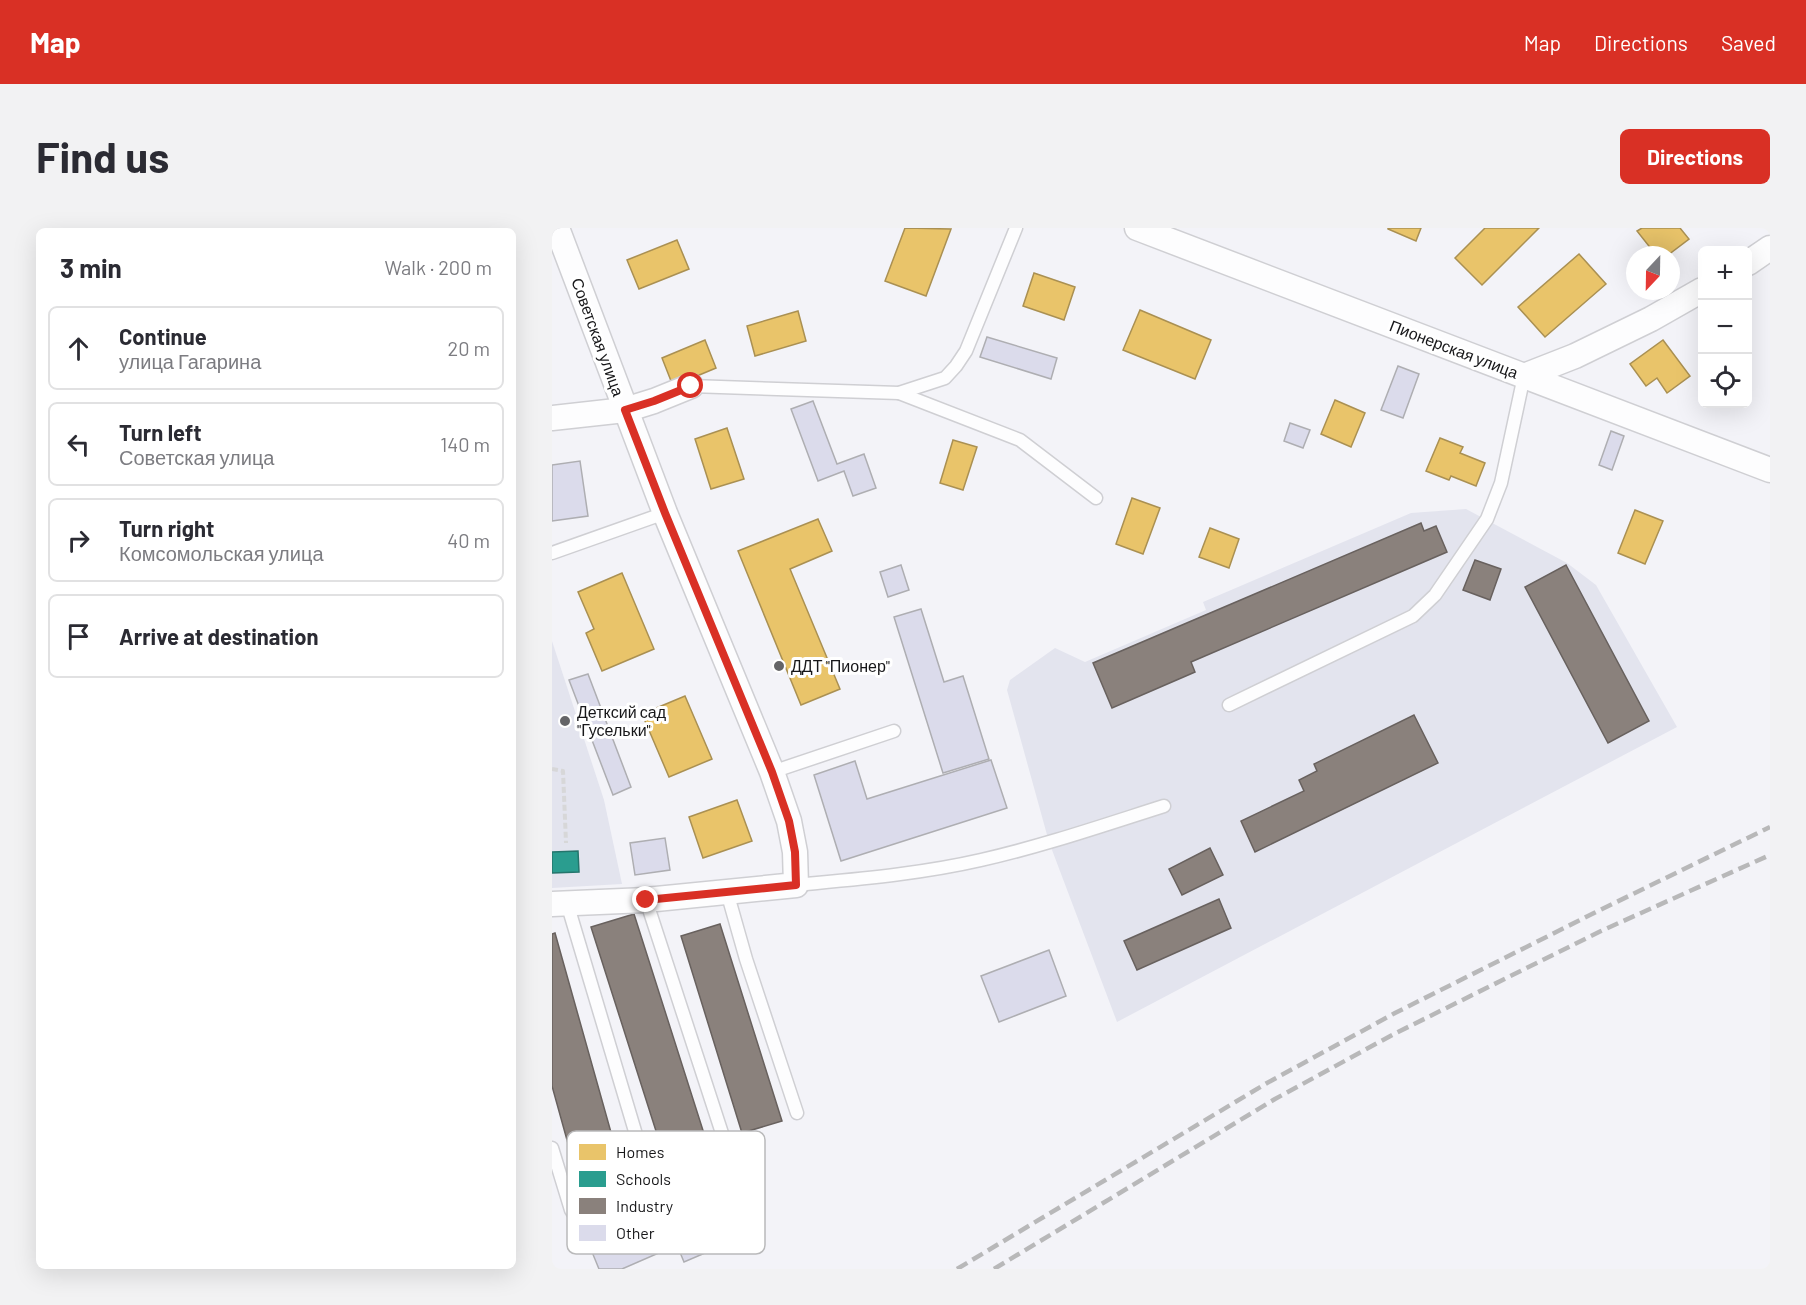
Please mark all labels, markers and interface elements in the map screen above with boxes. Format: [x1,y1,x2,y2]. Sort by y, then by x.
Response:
text: Map [30,25,81,59]
text: Map [1524,30,1561,55]
text: Directions [1594,30,1688,55]
text: Saved [1721,30,1776,55]
button: Directions [1620,129,1770,184]
text: Find us [36,131,169,181]
north arrow [1626,246,1680,300]
map controls [1698,246,1752,408]
button: + [1698,246,1752,300]
text: 3 min [60,252,122,283]
text: Walk · 200 m [384,255,492,279]
street label: Советская улица [568,275,629,399]
button: − [1698,300,1752,354]
street label: Пионерская улица [1387,315,1521,382]
text: Continue [119,323,207,349]
icon: ahead [62,332,95,365]
text: 20 m [447,336,490,360]
text: улица Гагарина [119,349,261,373]
button: locate [1698,354,1752,408]
route start [677,372,703,398]
text: Turn left [119,419,202,445]
icon: left [62,428,95,461]
text: 140 m [440,432,490,456]
text: Советская улица [119,445,274,469]
text: Turn right [119,515,214,541]
icon: right [62,524,95,557]
text: 40 m [447,528,490,552]
text: Комсомольская улица [119,541,324,565]
icon: arrive [62,620,95,653]
text: Arrive at destination [119,623,318,649]
place label: ДДТ "Пионер" [791,656,890,675]
marker: ДДТ "Пионер" [772,659,786,673]
place label: Детксий сад "Гусельки" [577,702,667,739]
marker: Детксий сад "Гусельки" [558,714,572,728]
route end [632,886,658,912]
legend [567,1131,765,1254]
text: Homes [616,1142,664,1161]
text: Schools [616,1169,671,1188]
text: Industry [616,1196,674,1215]
text: Other [616,1223,655,1242]

